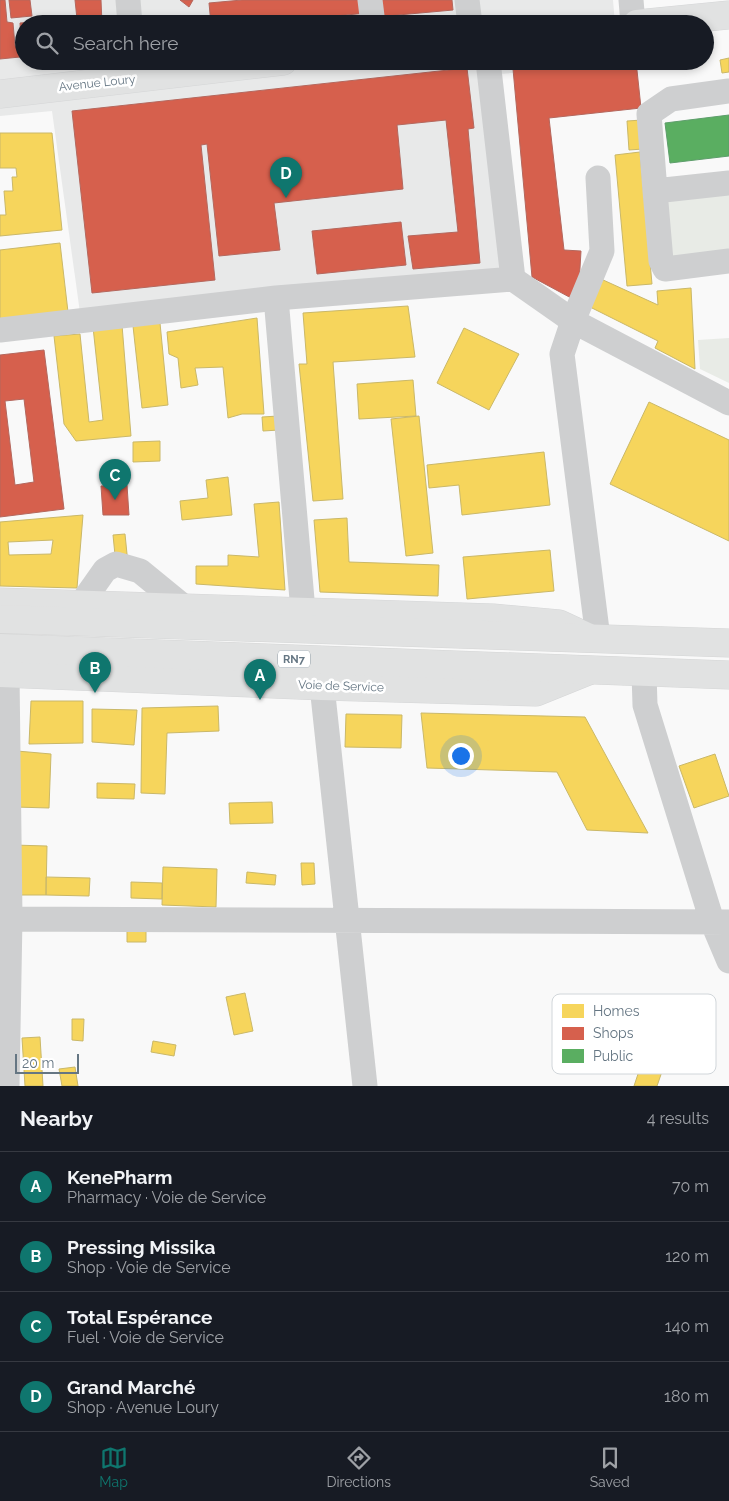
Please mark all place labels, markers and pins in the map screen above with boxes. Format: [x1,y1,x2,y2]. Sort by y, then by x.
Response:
pin: D [270,157,302,198]
pin: C [99,459,131,500]
pin: B [79,652,111,693]
pin: A [244,659,276,700]

